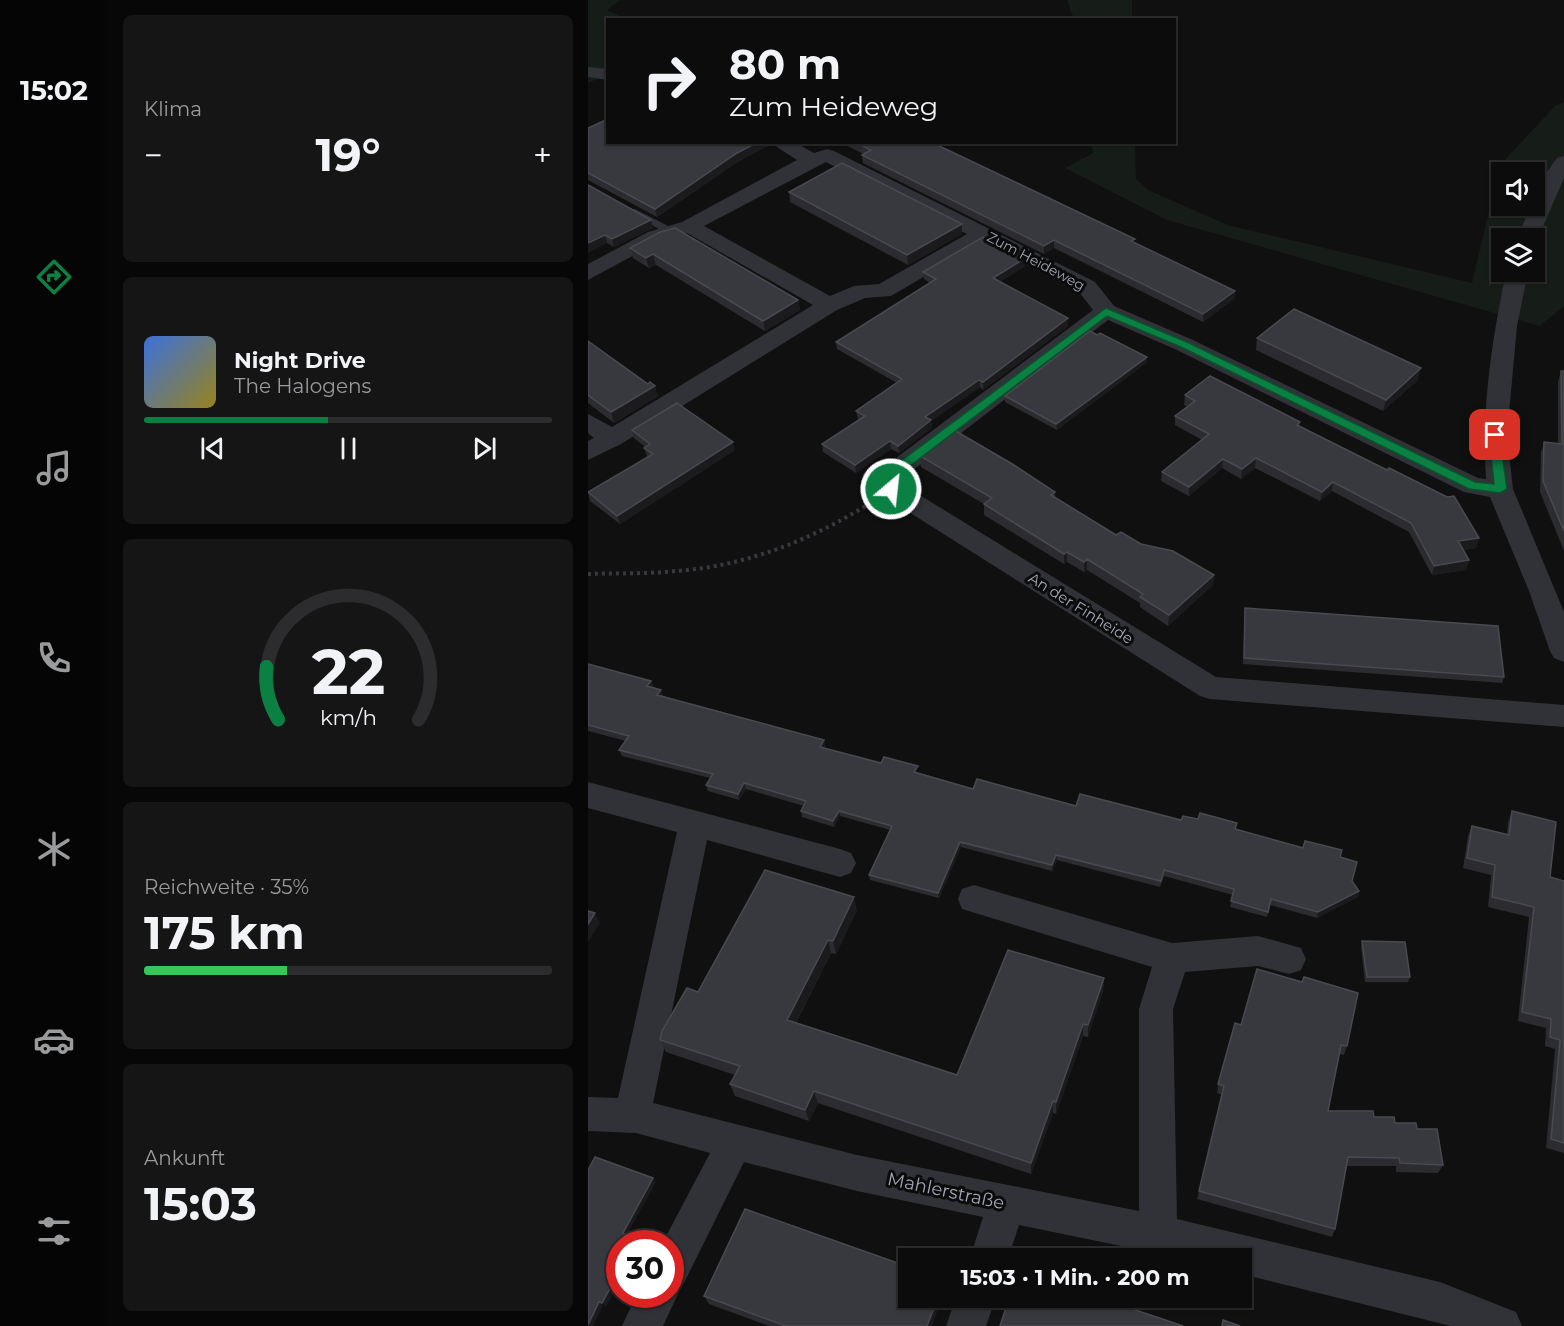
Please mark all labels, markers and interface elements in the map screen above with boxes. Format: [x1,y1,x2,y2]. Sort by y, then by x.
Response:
text: 80 m [729,38,841,90]
icon: right [630,42,708,120]
text: 15:02 [20,74,88,107]
text: Zum Heideweg [729,90,938,123]
text: Klima [144,97,202,121]
text: 19° [315,127,381,182]
text: − [144,135,163,175]
text: + [533,135,552,175]
map controls [1491,162,1545,282]
button: sound [1491,162,1545,216]
street label: Zum Heideweg [984,228,1088,294]
button: layers [1491,228,1545,282]
icon: directions [33,256,75,298]
text: Night Drive [234,347,366,374]
text: The Halogens [234,374,371,398]
pin [1469,409,1520,460]
icon: arrive [1478,418,1511,451]
icon: previous [196,432,229,465]
icon: pause [332,432,365,465]
icon: next [468,432,501,465]
icon: music [33,447,75,489]
position arrow [859,457,923,521]
street label: An der Finheide [1025,568,1137,648]
text: 22 [311,634,385,710]
icon: phone [33,637,75,679]
text: km/h [319,704,377,730]
icon: climate [33,828,75,870]
text: Reichweite · 35% [144,875,309,899]
text: 175 km [144,905,305,960]
icon: car [33,1019,75,1061]
text: Ankunft [144,1146,225,1170]
street label: Mahlerstraße [886,1168,1007,1214]
text: 15:03 [144,1176,257,1231]
icon: filters [33,1210,75,1252]
speed limit sign: 30 [606,1230,684,1308]
text: 15:03 · 1 Min. · 200 m [960,1264,1190,1291]

